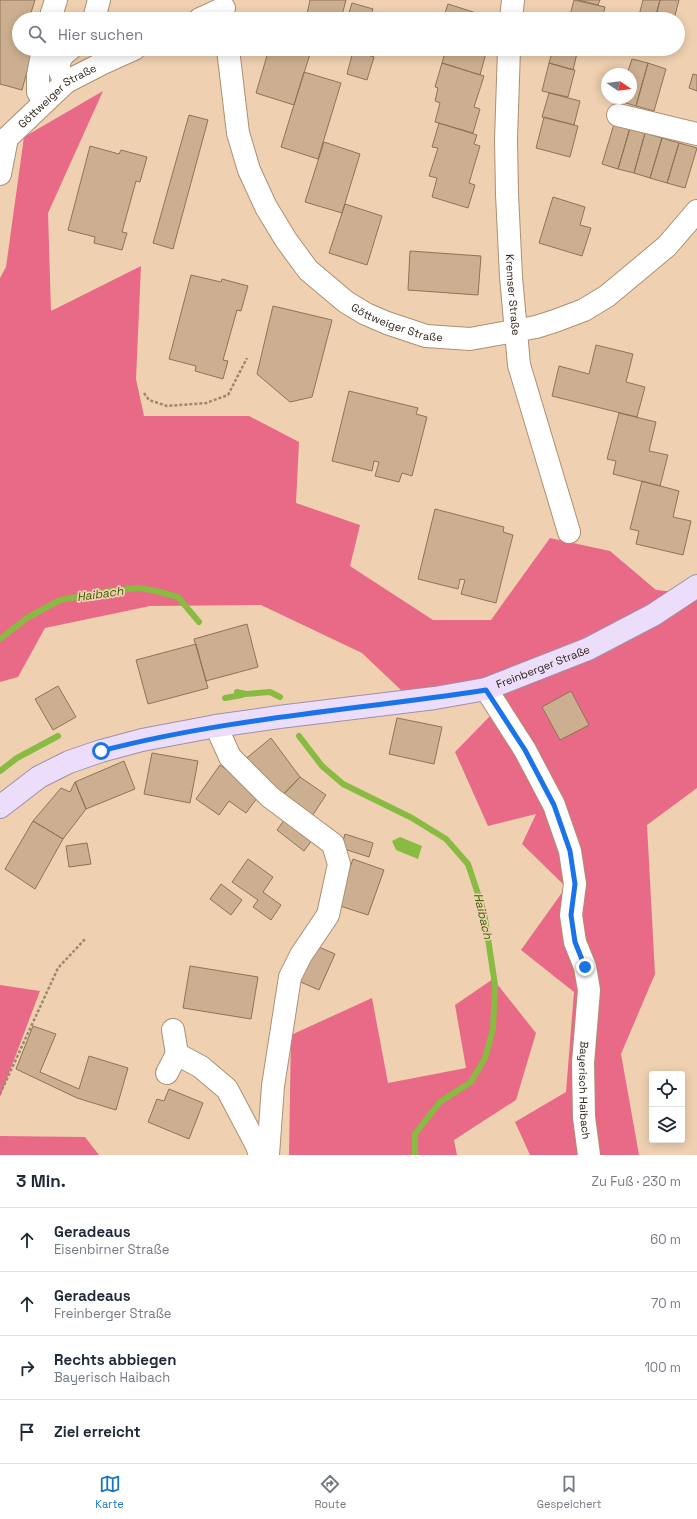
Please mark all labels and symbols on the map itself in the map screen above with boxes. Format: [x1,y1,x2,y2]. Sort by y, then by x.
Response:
street label: Göttweiger Straße [15,61,99,131]
north arrow [601,68,637,104]
street label: Kremser Straße [503,254,523,336]
street label: Göttweiger Straße [349,300,443,344]
water label: Haibach [76,583,125,605]
street label: Freinberger Straße [494,642,592,691]
route start [92,742,110,760]
water label: Haibach [470,891,496,941]
route end [576,958,594,976]
street label: Bayerisch Haibach [576,1041,594,1140]

